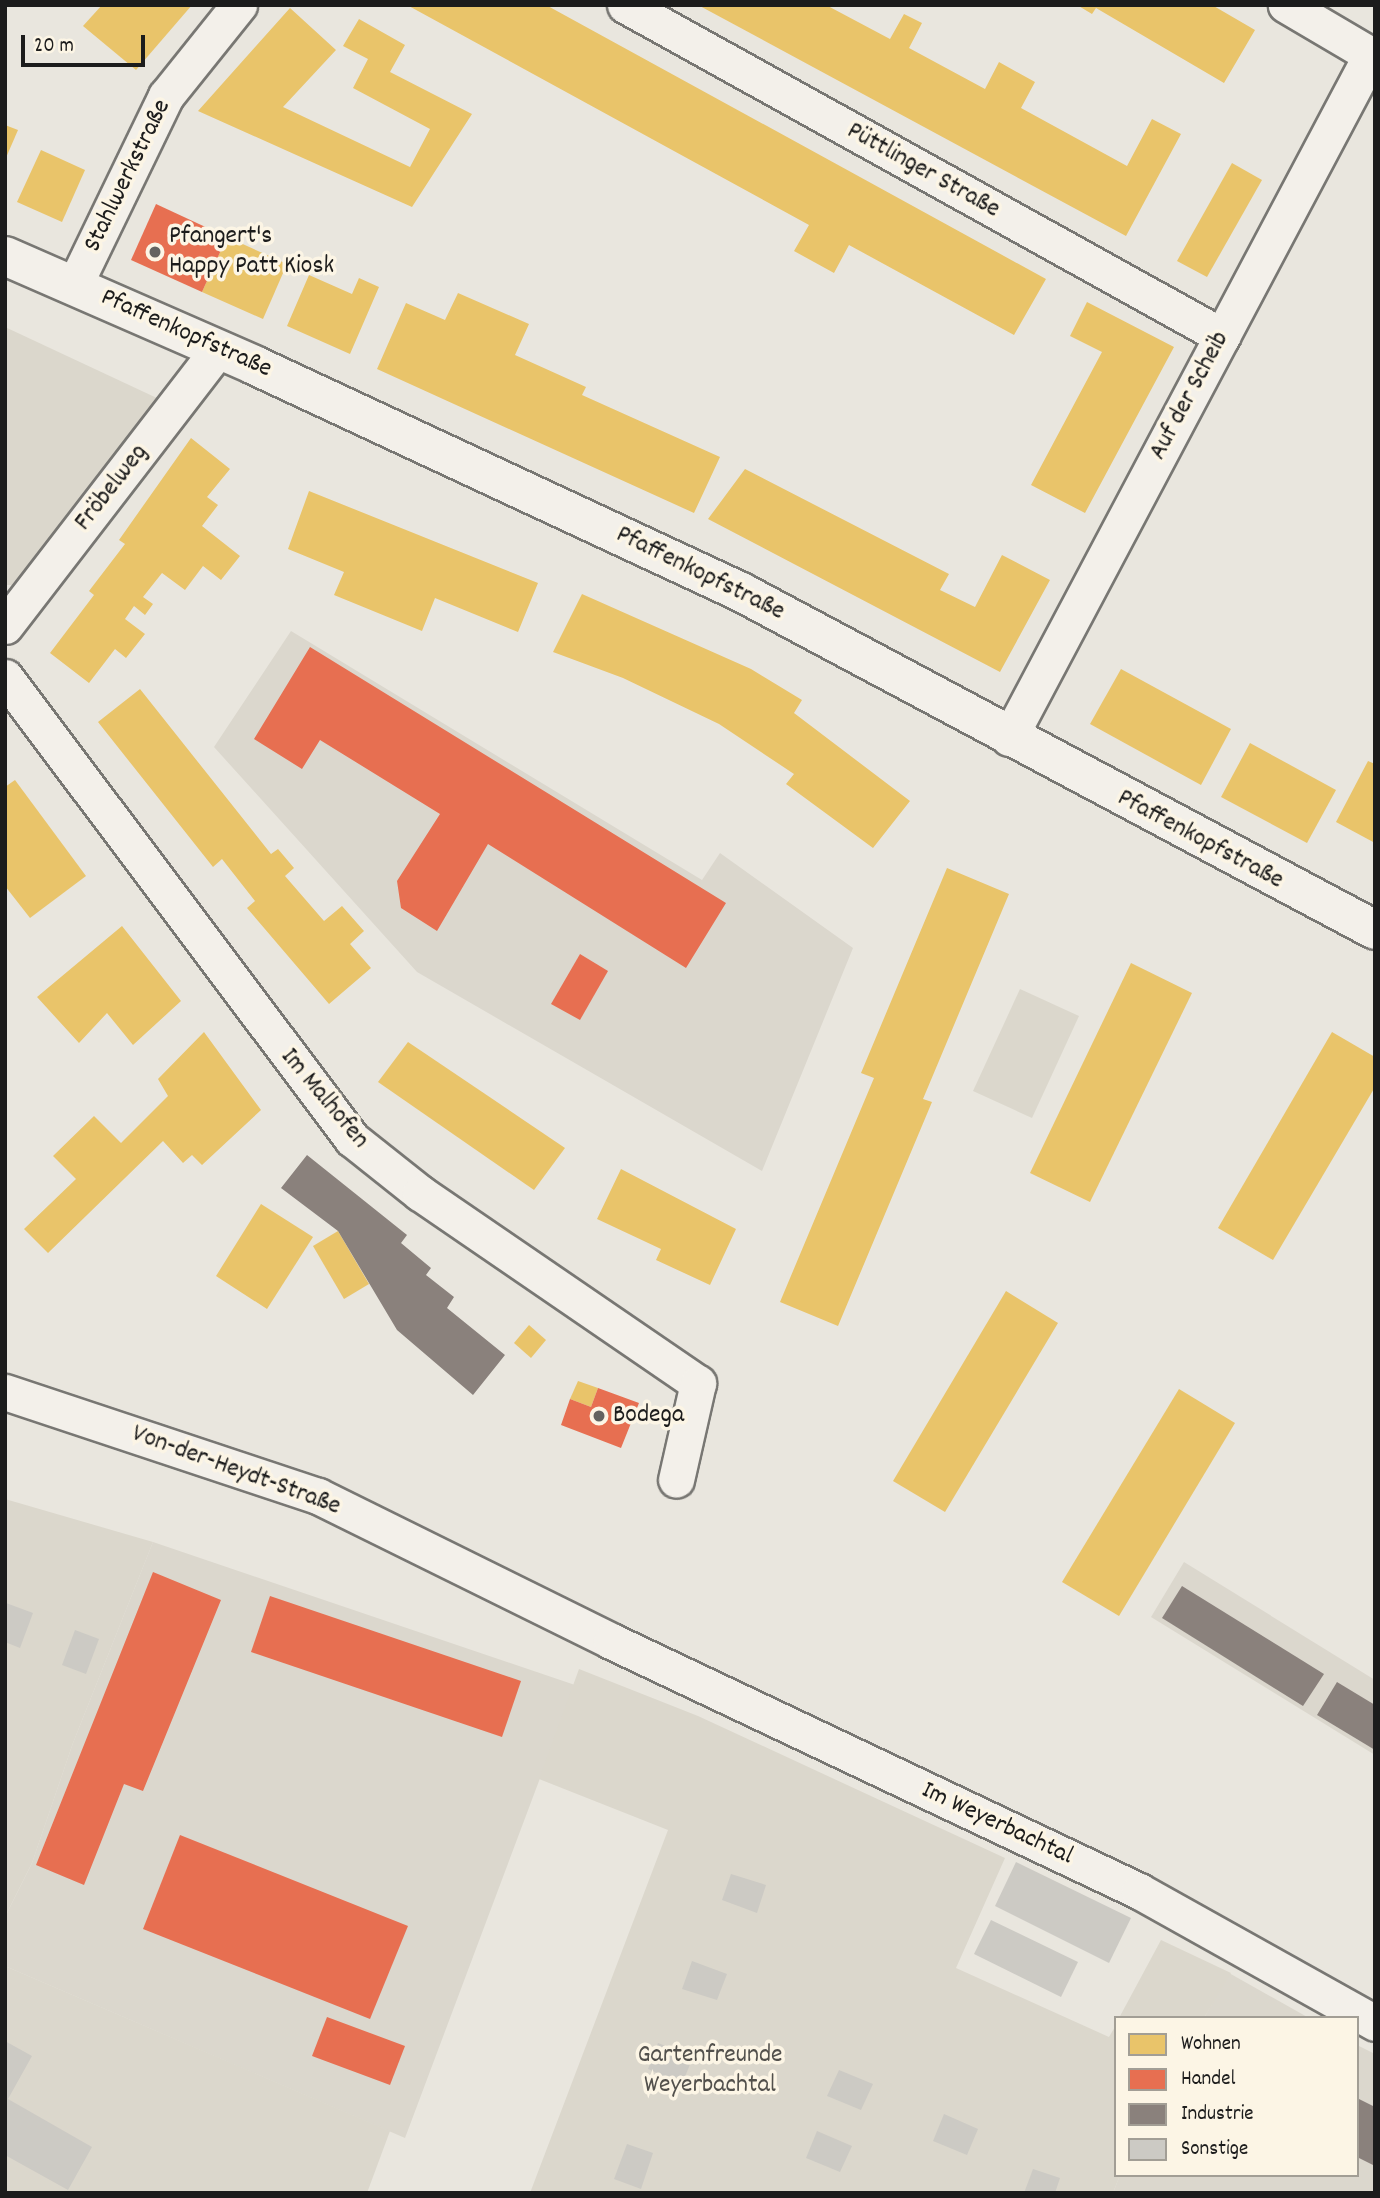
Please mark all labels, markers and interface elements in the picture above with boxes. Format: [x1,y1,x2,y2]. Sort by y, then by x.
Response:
scale bar [24,21,149,65]
text: 20 m [34,32,74,62]
street label: Stahlwerkstraße [78,95,178,257]
street label: Püttlinger Straße [841,116,1005,226]
place label: Pfangert's Happy Patt Kiosk [169,221,334,282]
marker: Pfangert's Happy Patt Kiosk [147,244,163,260]
street label: Pfaffenkopfstraße [96,282,276,386]
street label: Auf der Scheib [1143,326,1237,466]
street label: Fröbelweg [69,438,155,538]
street label: Pfaffenkopfstraße [611,520,789,628]
street label: Pfaffenkopfstraße [1112,783,1288,897]
street label: Im Malhofen [273,1042,375,1156]
place label: Bodega [613,1400,684,1432]
marker: Bodega [591,1408,607,1424]
street label: Von-der-Heydt-Straße [127,1419,345,1523]
street label: Im Weyerbachtal [916,1775,1078,1873]
legend [1114,2016,1359,2177]
text: Wohnen [1181,2030,1241,2060]
park label: Gartenfreunde Weyerbachtal [637,2040,783,2102]
text: Handel [1181,2065,1235,2095]
text: Industrie [1181,2100,1254,2130]
text: Sonstige [1181,2135,1248,2165]

